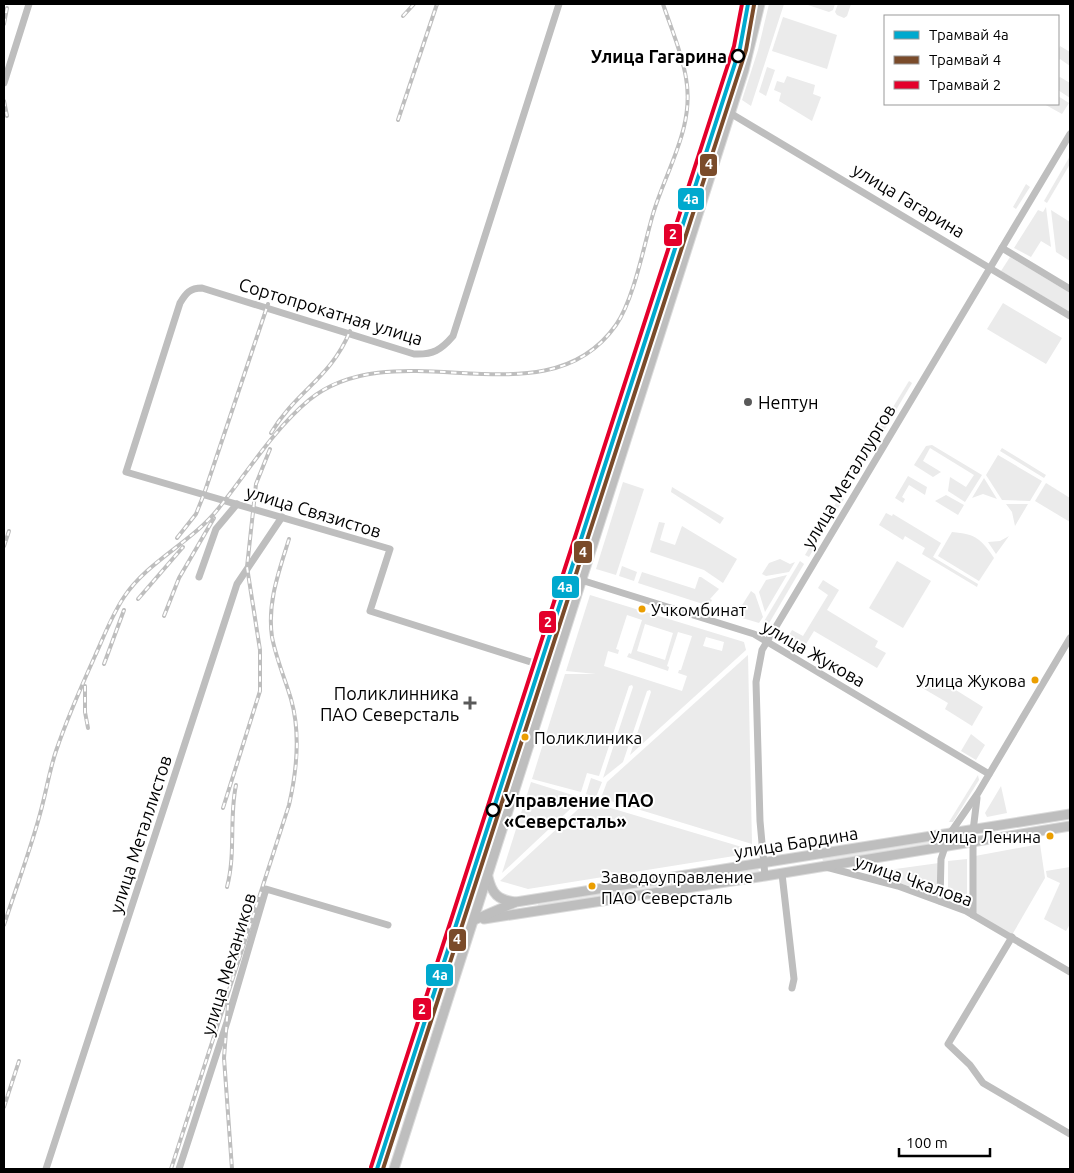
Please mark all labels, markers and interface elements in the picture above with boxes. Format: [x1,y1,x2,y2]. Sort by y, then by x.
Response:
legend [884,15,1059,105]
text: Трамвай 4а [929,26,1009,43]
place label: Улица Гагарина [591,46,727,66]
marker: Улица Гагарина [731,49,745,63]
text: Трамвай 4 [929,51,1001,68]
text: Трамвай 2 [929,76,1001,93]
line badge: 4 [699,153,718,177]
text: 4 [705,156,713,172]
street label: улица Гагарина [849,159,969,241]
line badge: 4а [677,187,705,211]
text: 4а [683,191,699,207]
line badge: 2 [663,223,683,247]
text: 2 [669,226,677,242]
street label: Сортопрокатная улица [237,273,425,349]
place label: Нептун [758,392,818,412]
marker: Нептун [742,396,754,408]
street label: улица Металлургов [797,400,899,552]
street label: улица Связистов [244,481,384,541]
line badge: 4 [573,540,593,564]
text: 4 [579,544,587,560]
line badge: 4а [551,575,580,599]
text: 4а [557,579,573,595]
place label: Учкомбинат [651,600,747,619]
marker: Учкомбинат [637,604,647,614]
line badge: 2 [538,610,557,634]
text: 2 [544,614,552,630]
street label: улица Жукова [759,615,869,691]
place label: Улица Жукова [916,671,1026,690]
marker: Улица Жукова [1030,675,1040,685]
place label: Поликлинника ПАО Северсталь [320,683,459,724]
marker: Поликлинника ПАО Северсталь [463,696,477,710]
place label: Поликлиника [534,728,642,747]
marker: Поликлиника [520,732,530,742]
street label: улица Металлистов [105,752,175,916]
place label: Управление ПАО «Северсталь» [504,790,654,831]
marker: Управление ПАО «Северсталь» [486,803,500,817]
street label: улица Бардина [733,822,859,862]
place label: Улица Ленина [930,827,1041,846]
marker: Улица Ленина [1045,831,1055,841]
street label: улица Чкалова [852,850,976,910]
place label: Заводоуправление ПАО Северсталь [601,867,753,907]
marker: Заводоуправление ПАО Северсталь [587,881,597,891]
street label: улица Механиков [197,890,259,1038]
line badge: 4 [448,928,467,952]
text: 4 [453,931,461,947]
line badge: 4а [425,963,454,987]
text: 4а [432,967,448,983]
line badge: 2 [412,997,432,1021]
text: 2 [418,1001,426,1017]
scale bar [899,1126,990,1158]
text: 100 m [906,1134,948,1151]

